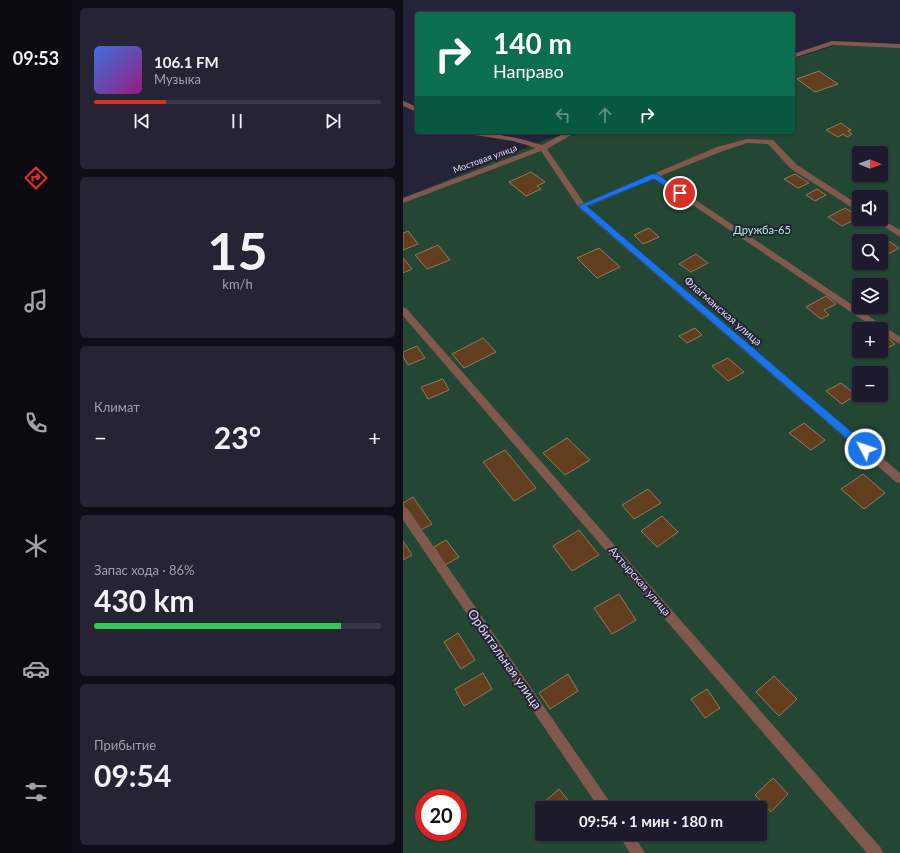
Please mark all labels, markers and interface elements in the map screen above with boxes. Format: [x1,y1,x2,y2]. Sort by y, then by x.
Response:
text: 140 m [493,26,572,60]
icon: right [427,28,479,80]
text: 09:53 [13,47,59,69]
text: 106.1 FM [154,53,219,71]
text: Направо [493,60,564,82]
text: Музыка [154,71,201,87]
icon: left [552,104,574,126]
icon: ahead [594,104,616,126]
icon: right [636,104,658,126]
icon: previous [131,110,153,132]
icon: pause [226,110,248,132]
icon: next [322,110,344,132]
street label: Мостовая улица [451,142,518,175]
north arrow [852,146,888,182]
map controls [852,146,888,402]
icon: directions [22,164,50,192]
pin [663,176,697,210]
icon: arrive [669,182,691,204]
button: sound [852,190,888,226]
text: 15 [207,219,268,281]
park label: Дружба-65 [733,223,791,236]
button: search [852,234,888,270]
street label: Флагманская улица [682,273,765,348]
text: km/h [222,276,253,292]
button: layers [852,278,888,314]
icon: music [22,287,50,315]
button: + [852,322,888,358]
button: − [852,366,888,402]
text: Климат [94,399,140,415]
icon: phone [22,409,50,437]
text: 23° [214,419,261,455]
text: − [94,424,107,451]
text: + [368,424,381,451]
position arrow [844,428,886,470]
icon: climate [22,532,50,560]
street label: Ахтырская улица [607,543,674,618]
text: Запас хода · 86% [94,562,195,578]
text: 430 km [94,582,195,618]
street label: Орбитальная улица [464,606,546,712]
icon: car [22,655,50,683]
text: Прибытие [94,737,156,753]
text: 09:54 [94,757,171,793]
icon: filters [22,778,50,806]
speed limit sign: 20 [415,789,467,841]
text: 09:54 · 1 мин · 180 m [579,812,723,830]

